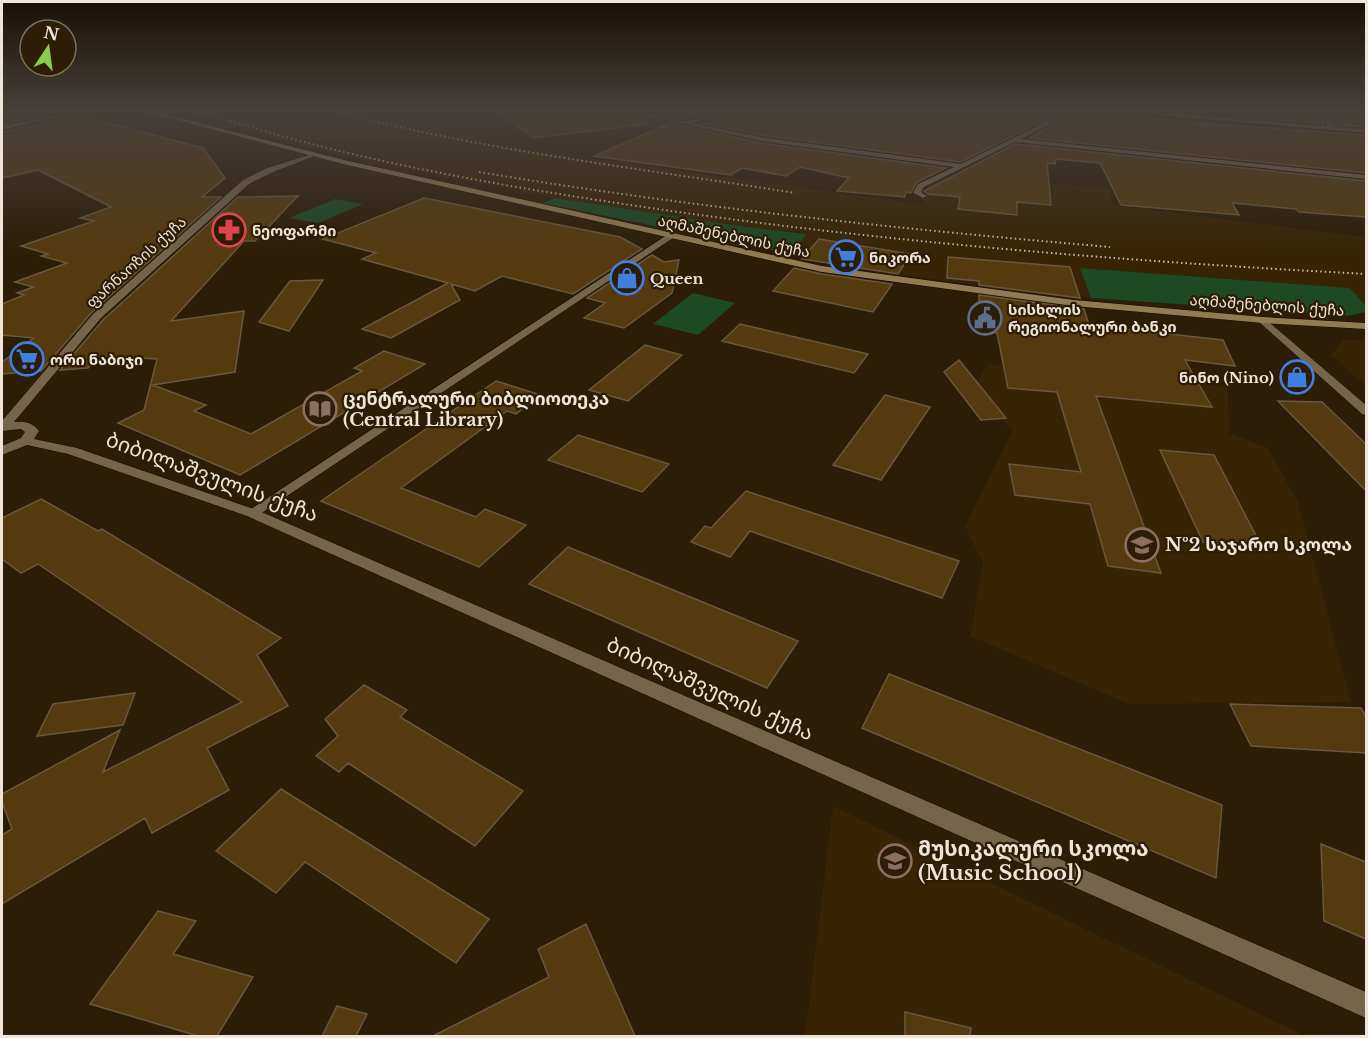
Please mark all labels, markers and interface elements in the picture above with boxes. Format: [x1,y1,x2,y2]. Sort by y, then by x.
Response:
north arrow [18,18,78,78]
text: N [42,22,61,45]
street label: აღმაშენებლის ქუჩა [656,211,812,261]
street label: ფარნაოზის ქუჩა [82,212,190,312]
pharmacy icon: ნეოფარმი [211,212,247,248]
place label: ნეოფარმი [252,221,336,240]
supermarket icon: ნიკორა [828,239,864,275]
place label: ნიკორა [869,248,931,267]
shop icon: Queen [609,260,645,296]
place label: Queen [650,269,703,288]
street label: აღმაშენებლის ქუჩა [1189,290,1345,320]
public building icon: სისხლის რეგიონალური ბანკი [967,300,1003,336]
place label: სისხლის რეგიონალური ბანკი [1008,300,1177,336]
supermarket icon: ორი ნაბიჯი [9,341,45,377]
place label: ორი ნაბიჯი [50,350,143,369]
shop icon: ნინო (Nino) [1279,359,1315,395]
place label: ნინო (Nino) [1179,368,1274,387]
place label: ცენტრალური ბიბლიოთეკა (Central Library) [343,388,609,431]
library icon: ცენტრალური ბიბლიოთეკა (Central Library) [302,391,338,427]
street label: ბიბილაშვულის ქუჩა [102,427,322,527]
school or university icon: №2 საჯარო სკოლა [1124,527,1160,563]
place label: №2 საჯარო სკოლა [1165,534,1352,556]
street label: ბიბილაშვულის ქუჩა [602,632,818,746]
place label: მუსიკალური სკოლა (Music School) [918,836,1149,886]
school or university icon: მუსიკალური სკოლა (Music School) [877,843,913,879]

